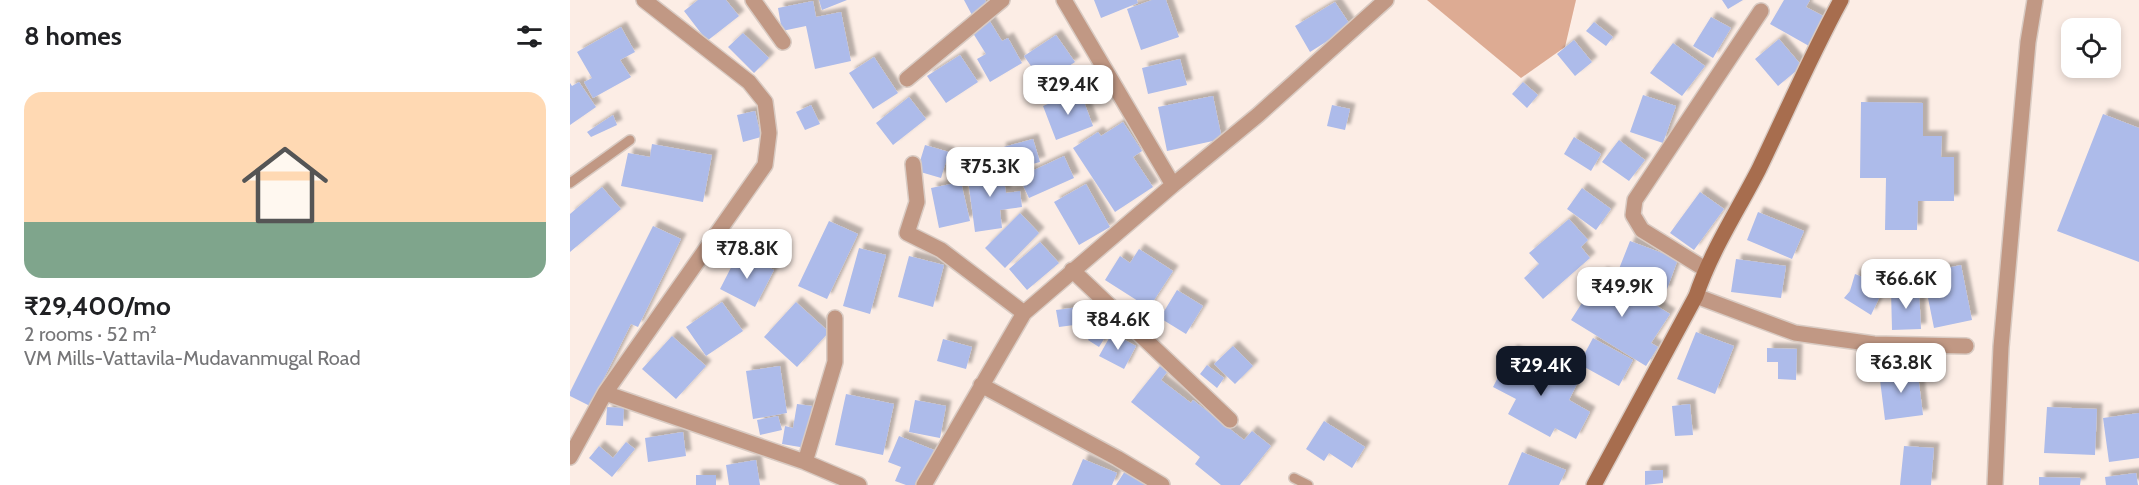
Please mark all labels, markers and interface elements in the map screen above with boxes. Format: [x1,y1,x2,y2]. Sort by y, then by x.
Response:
map controls [2061,18,2121,78]
button: locate [2061,18,2121,78]
text: 8 homes [24,20,122,52]
icon: filters [513,20,546,53]
pin: ₹29.4K [1019,65,1117,116]
text: ₹29.4K [1037,72,1099,96]
icon: home [231,131,339,239]
pin: ₹75.3K [941,147,1039,198]
text: ₹75.3K [960,154,1020,178]
pin: ₹78.8K [698,229,796,280]
text: ₹78.8K [716,236,778,260]
pin: ₹66.6K [1857,259,1955,310]
text: ₹66.6K [1875,266,1937,290]
pin: ₹49.9K [1573,267,1671,318]
text: ₹49.9K [1591,274,1653,298]
text: ₹29,400/mo [24,290,171,322]
pin: ₹84.6K [1069,300,1167,351]
text: ₹84.6K [1086,307,1150,331]
text: 2 rooms · 52 m² [24,322,157,346]
pin: ₹63.8K [1852,343,1950,394]
text: VM Mills-Vattavila-Mudavanmugal Road [24,346,361,370]
pin: ₹29.4K [1492,346,1590,397]
text: ₹63.8K [1870,350,1932,374]
text: ₹29.4K [1510,353,1572,377]

